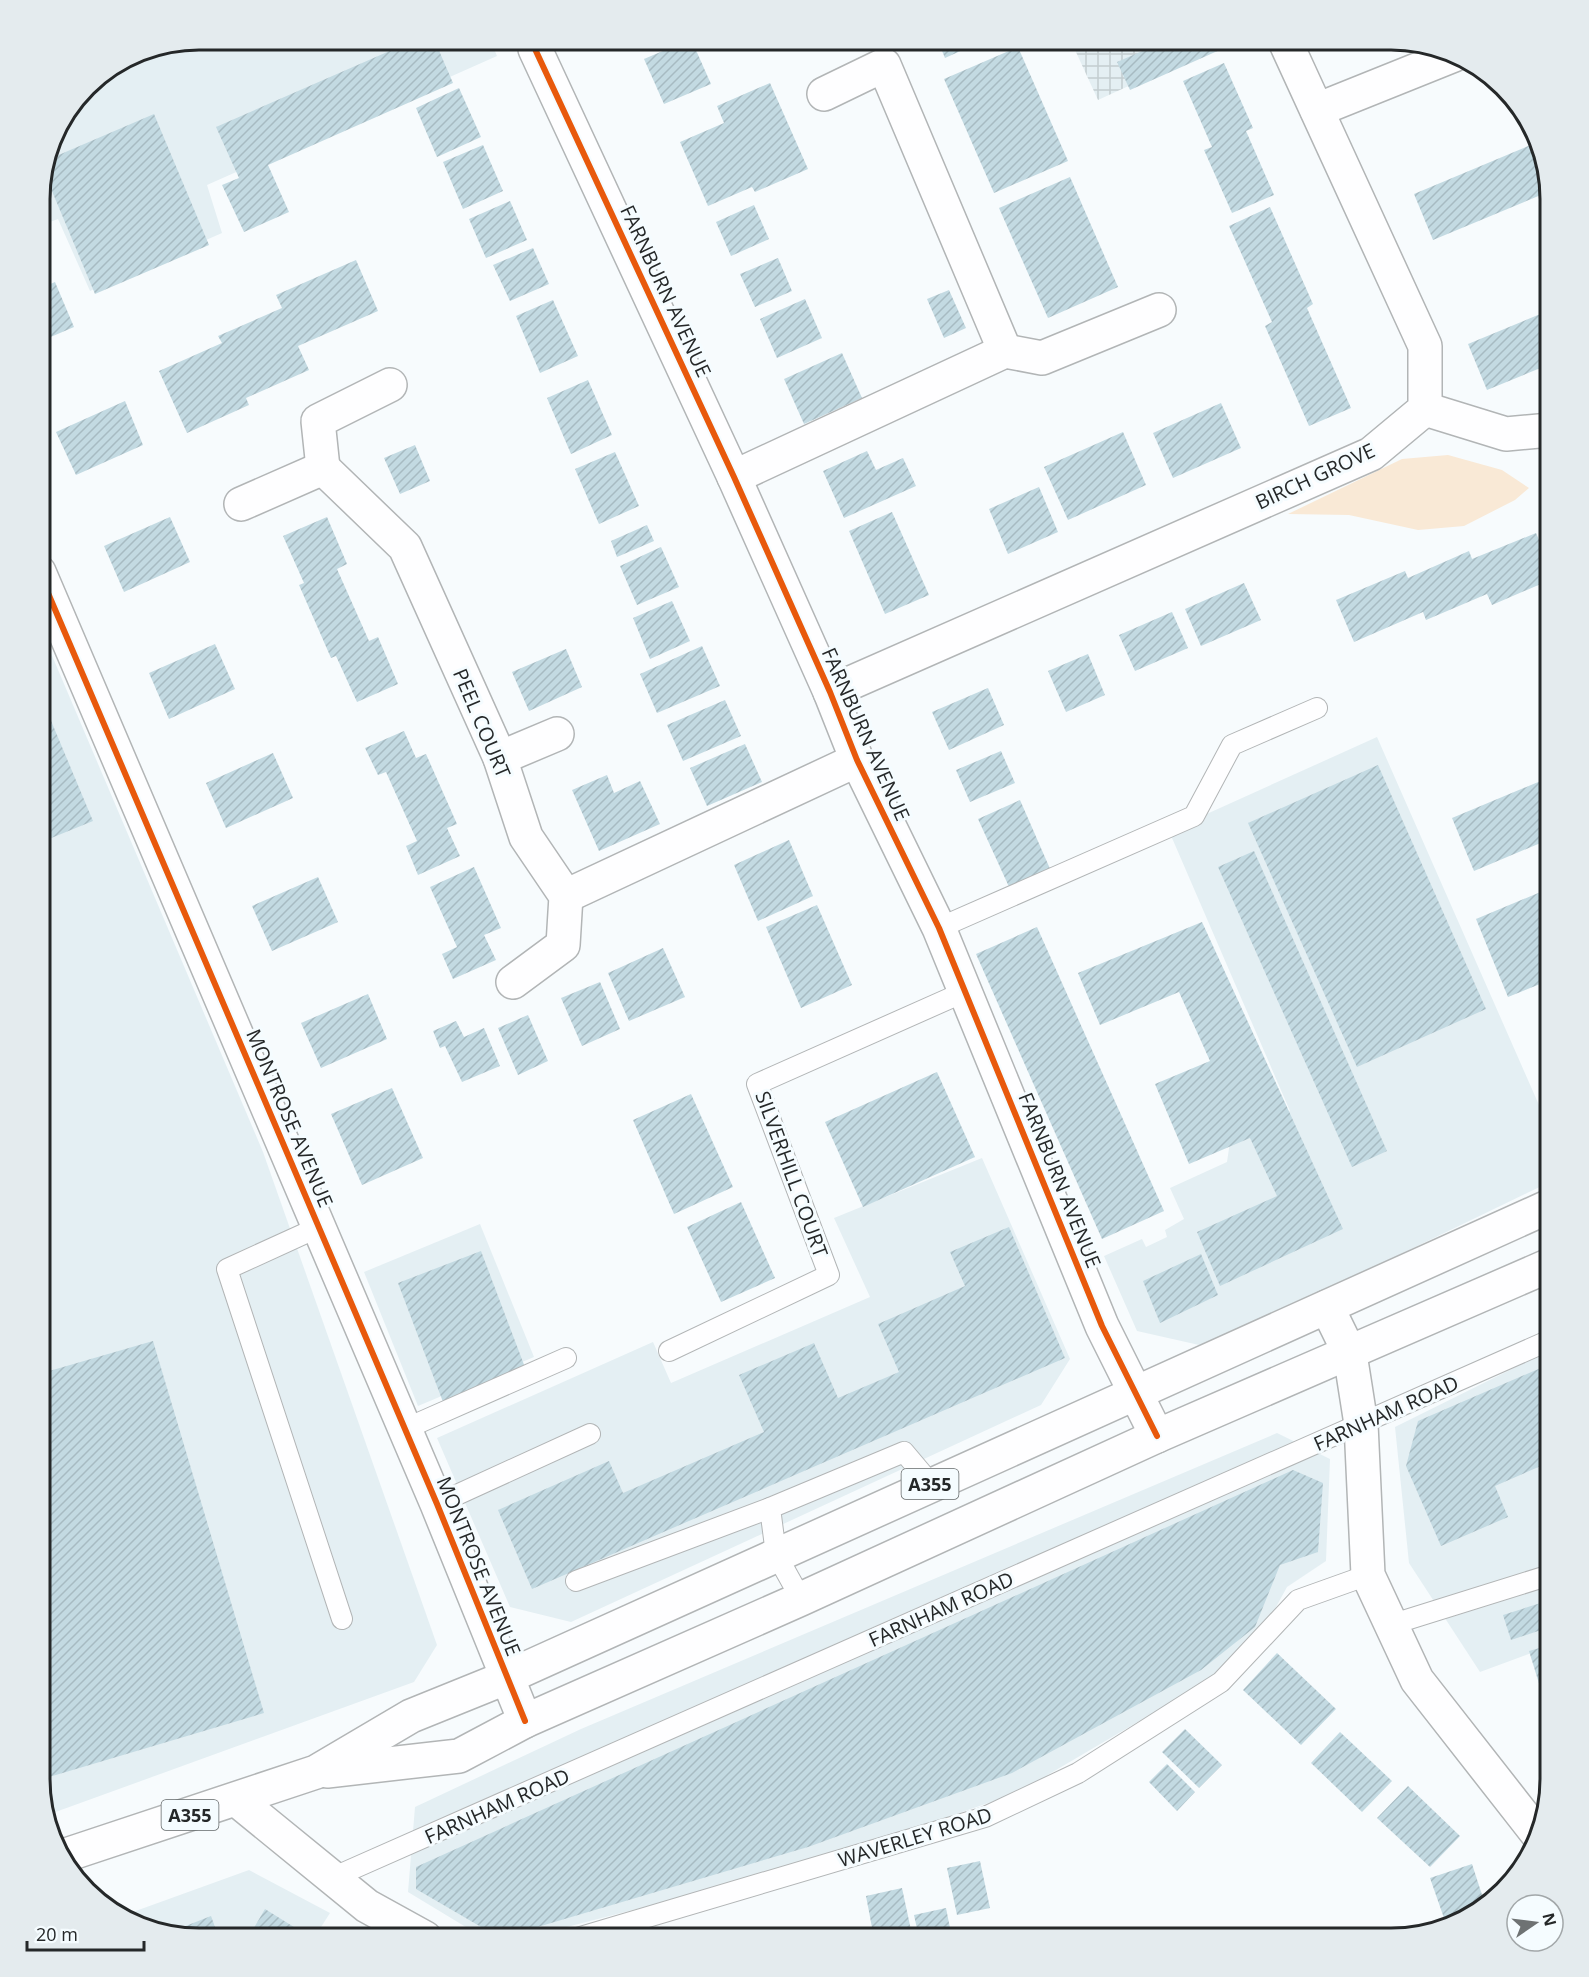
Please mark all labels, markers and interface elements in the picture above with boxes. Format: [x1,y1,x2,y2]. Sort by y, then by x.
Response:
street label: FARNBURN AVENUE [614,201,718,381]
street label: BIRCH GROVE [1251,437,1379,515]
street label: FARNBURN AVENUE [816,643,916,825]
street label: PEEL COURT [447,664,517,782]
street label: MONTROSE AVENUE [240,1025,340,1211]
street label: SILVERHILL COURT [749,1087,835,1261]
street label: FARNBURN AVENUE [1012,1088,1108,1272]
street label: FARNHAM ROAD [1309,1369,1463,1457]
road number: A355 [902,1469,958,1499]
street label: MONTROSE AVENUE [431,1472,527,1660]
street label: FARNHAM ROAD [864,1565,1018,1653]
street label: FARNHAM ROAD [420,1762,574,1850]
road number: A355 [162,1800,219,1830]
street label: WAVERLEY ROAD [835,1801,995,1873]
north arrow [1505,1893,1565,1953]
text: N [1537,1910,1562,1928]
scale bar [27,1914,144,1952]
text: 20 m [36,1922,78,1946]

